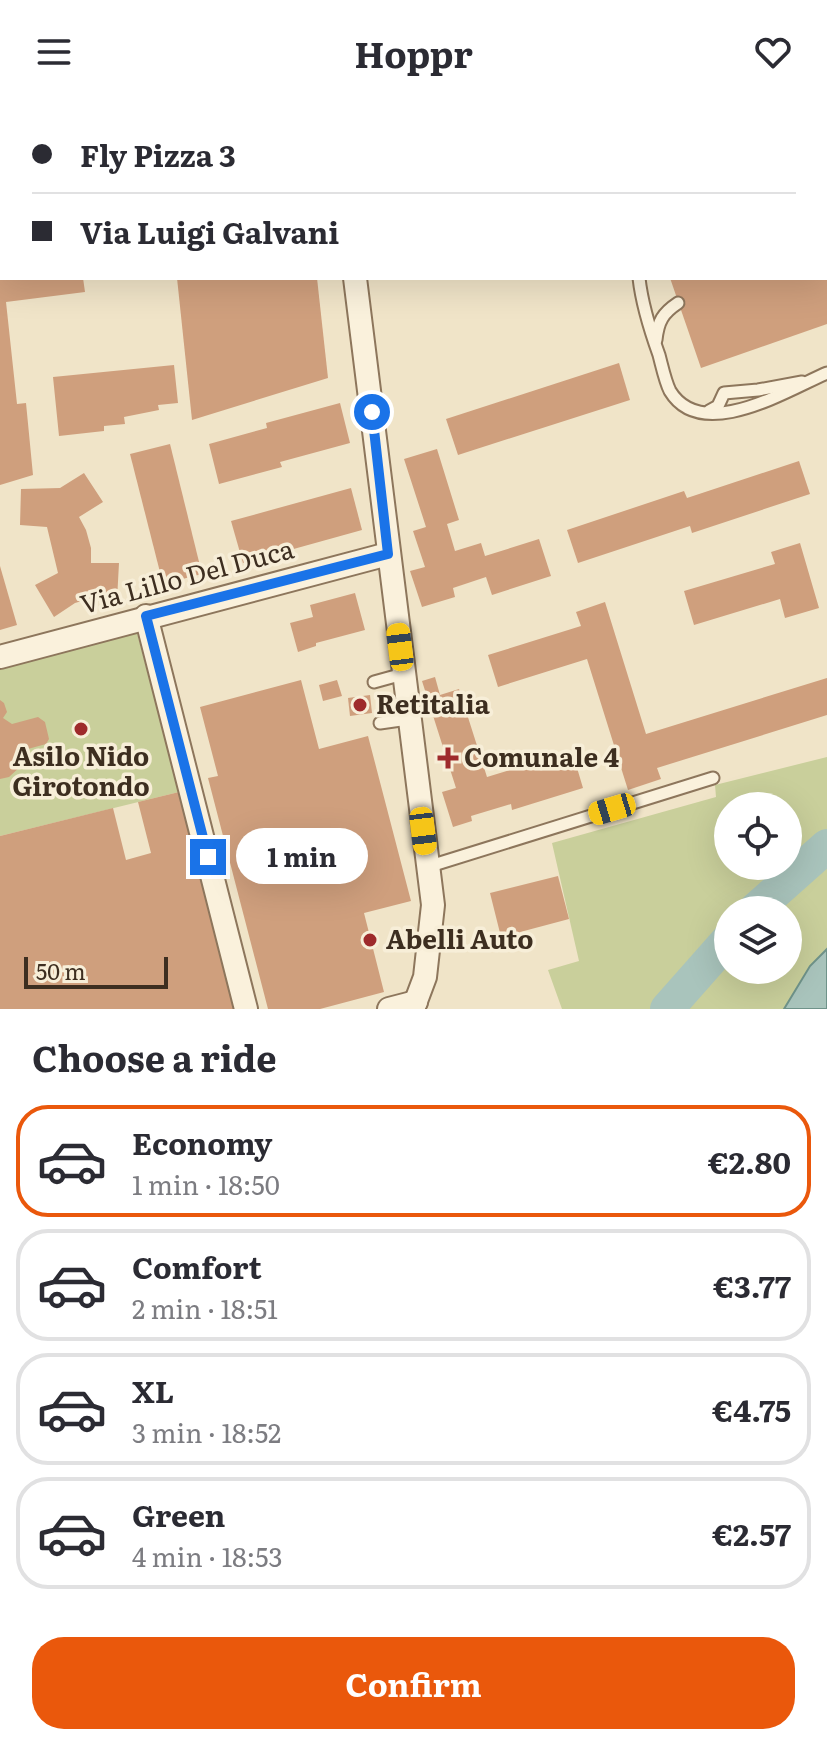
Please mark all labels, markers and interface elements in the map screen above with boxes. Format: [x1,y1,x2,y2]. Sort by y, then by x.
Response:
text: Hoppr [354,26,473,79]
icon: menu [32,30,76,74]
icon: heart [751,30,795,74]
text: Fly Pizza 3 [80,132,236,176]
text: Via Luigi Galvani [80,209,339,253]
route start [354,394,390,430]
street label: Via Lillo Del Duca [75,527,298,622]
car [385,622,415,672]
place label: Retitalia [376,683,490,722]
marker: Retitalia [351,696,369,714]
marker: Asilo Nido Girotondo [72,720,90,738]
place label: Asilo Nido Girotondo [12,735,150,804]
place label: Comunale 4 [464,736,619,775]
marker: Comunale 4 [439,749,457,767]
car [586,791,638,827]
map controls [714,792,802,984]
button: locate [714,792,802,880]
car [408,806,438,856]
callout: 1 min [236,829,368,885]
text: 1 min [267,836,337,875]
route end [190,839,226,875]
button: layers [714,896,802,984]
place label: Abelli Auto [386,918,534,957]
marker: Abelli Auto [361,931,379,949]
scale bar [24,953,168,989]
text: 50 m [36,954,86,987]
text: Choose a ride [32,1030,277,1083]
text: Economy [132,1120,272,1164]
icon: car [36,1125,108,1197]
text: €2.80 [708,1139,791,1183]
text: 1 min · 18:50 [132,1164,280,1203]
text: Comfort [132,1244,262,1288]
icon: car [36,1249,108,1321]
text: €3.77 [713,1263,791,1307]
text: 2 min · 18:51 [132,1288,278,1327]
text: XL [132,1368,174,1412]
icon: car [36,1373,108,1445]
text: €4.75 [712,1387,791,1431]
text: 3 min · 18:52 [132,1412,281,1451]
text: Green [132,1492,225,1536]
icon: car [36,1497,108,1569]
text: €2.57 [712,1511,791,1555]
text: 4 min · 18:53 [132,1536,283,1575]
button: Confirm [32,1637,795,1729]

